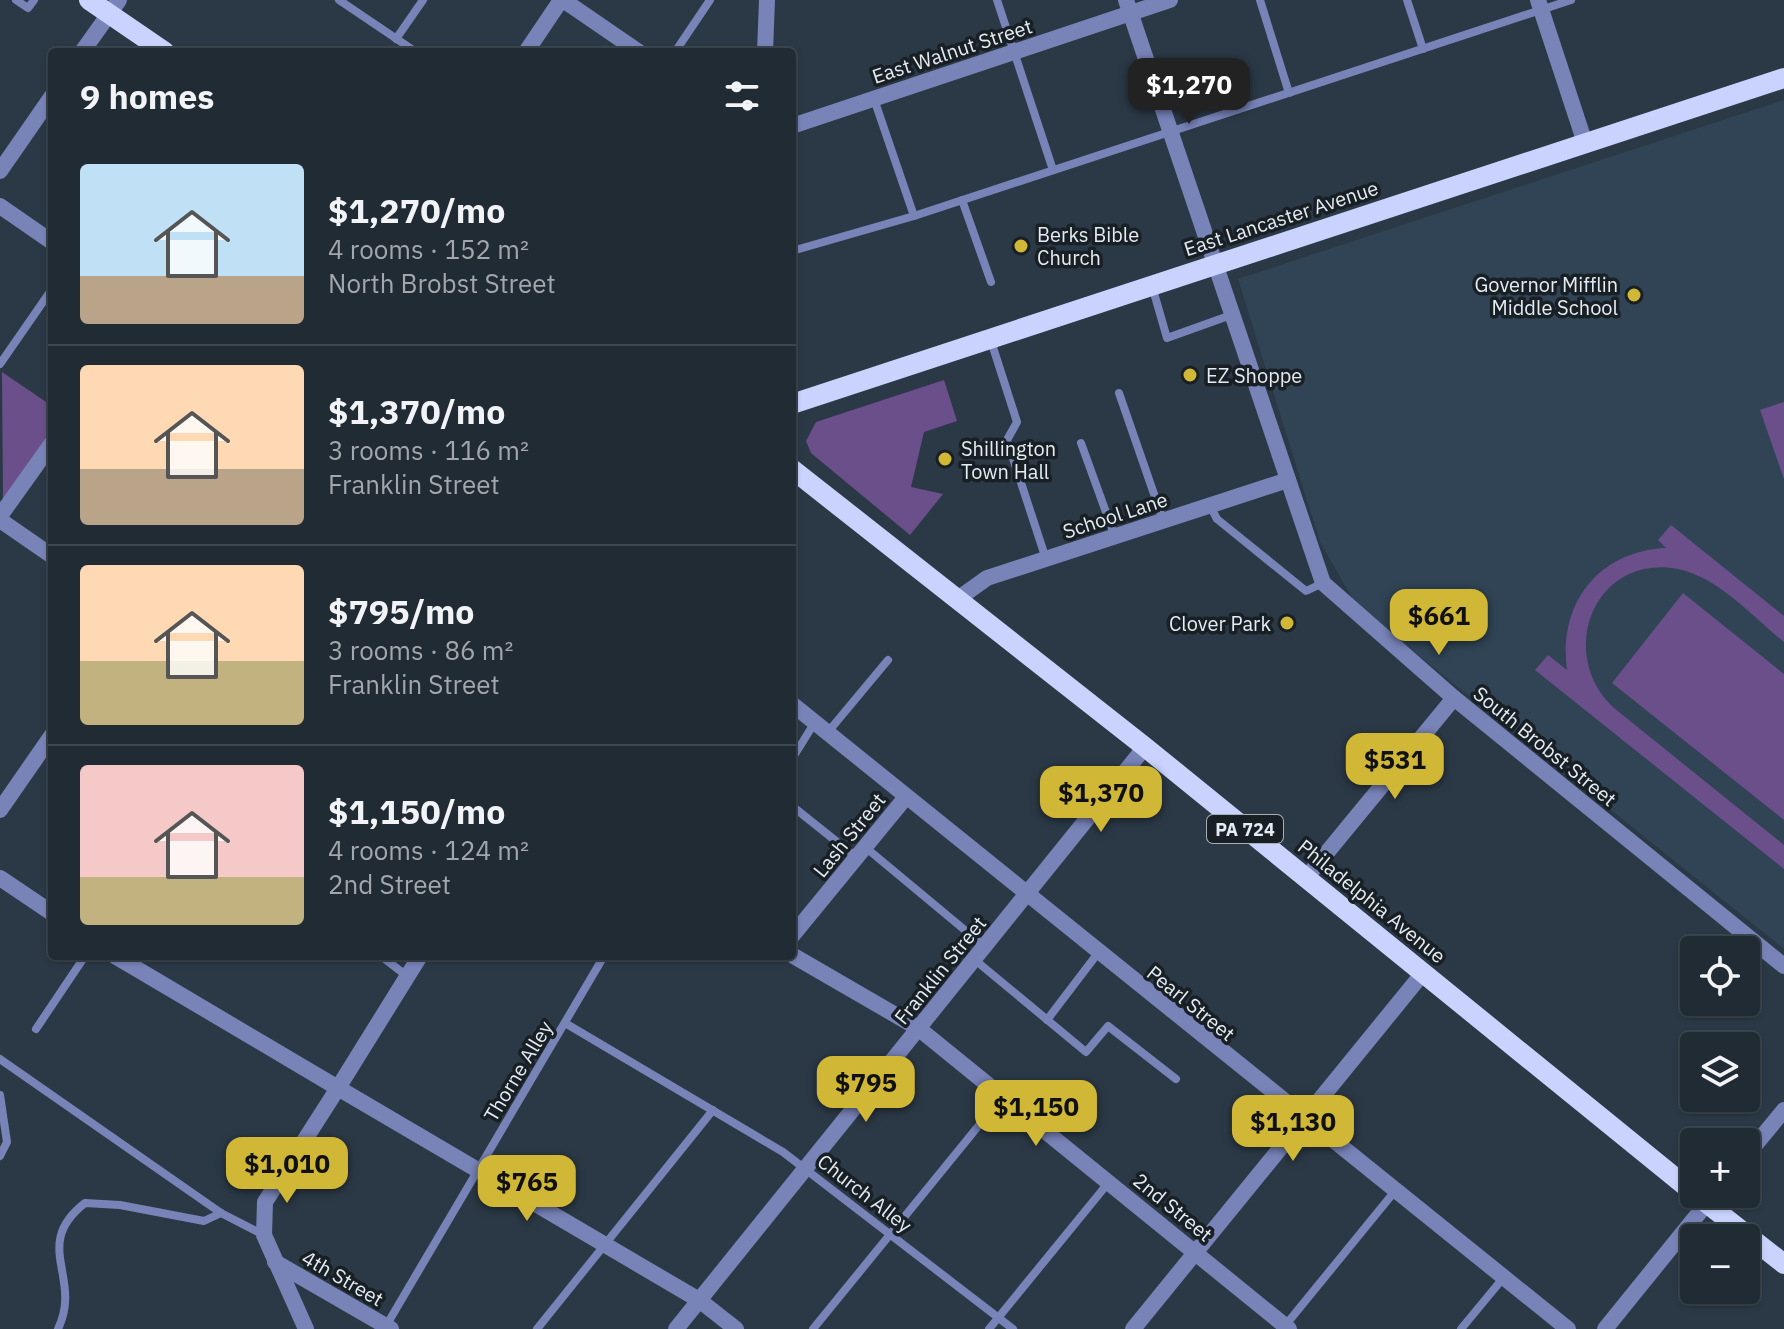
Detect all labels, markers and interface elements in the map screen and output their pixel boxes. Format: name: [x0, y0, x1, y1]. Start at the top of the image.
street label: East Walnut Street: [869, 12, 1035, 90]
pin: $1,270: [1124, 58, 1254, 126]
text: $1,270: [1146, 67, 1232, 101]
text: 9 homes: [80, 74, 215, 118]
icon: filters: [720, 74, 764, 118]
street label: East Lancaster Avenue: [1180, 174, 1382, 262]
text: $1,270/mo: [328, 188, 505, 232]
icon: home: [144, 196, 240, 292]
place label: Berks Bible Church: [1037, 221, 1139, 271]
text: 4 rooms · 152 m²: [328, 232, 529, 266]
marker: Berks Bible Church: [1012, 237, 1030, 255]
text: North Brobst Street: [328, 266, 556, 300]
place label: Governor Mifflin Middle School: [1474, 271, 1618, 321]
marker: Governor Mifflin Middle School: [1625, 286, 1643, 304]
place label: EZ Shoppe: [1206, 362, 1302, 389]
marker: EZ Shoppe: [1181, 366, 1199, 384]
text: $1,370/mo: [328, 389, 505, 433]
icon: home: [144, 397, 240, 493]
text: 3 rooms · 116 m²: [328, 433, 529, 467]
place label: Shillington Town Hall: [961, 435, 1056, 485]
marker: Shillington Town Hall: [936, 450, 954, 468]
text: Franklin Street: [328, 467, 500, 501]
street label: School Lane: [1059, 485, 1171, 545]
text: $795/mo: [328, 589, 475, 633]
pin: $661: [1392, 589, 1486, 657]
icon: home: [144, 597, 240, 693]
text: $661: [1408, 598, 1470, 632]
place label: Clover Park: [1169, 610, 1271, 637]
marker: Clover Park: [1278, 614, 1296, 632]
text: 3 rooms · 86 m²: [328, 633, 513, 667]
text: Franklin Street: [328, 667, 500, 701]
street label: South Brobst Street: [1468, 680, 1622, 812]
pin: $531: [1348, 733, 1442, 801]
text: $531: [1364, 742, 1426, 776]
pin: $1,370: [1036, 766, 1166, 834]
text: $1,370: [1058, 775, 1144, 809]
street label: Lash Street: [807, 787, 891, 883]
text: $1,150/mo: [328, 789, 505, 833]
icon: home: [144, 797, 240, 893]
road number: PA 724: [1207, 815, 1283, 843]
text: 4 rooms · 124 m²: [328, 833, 529, 867]
street label: Philadelphia Avenue: [1292, 833, 1452, 969]
text: 2nd Street: [328, 867, 451, 901]
street label: Franklin Street: [888, 910, 992, 1030]
map controls: [1680, 936, 1760, 1304]
button: locate: [1680, 936, 1760, 1016]
street label: Pearl Street: [1141, 959, 1241, 1047]
street label: Thorne Alley: [477, 1016, 559, 1126]
button: layers: [1680, 1032, 1760, 1112]
pin: $795: [819, 1056, 913, 1124]
text: $795: [835, 1065, 897, 1099]
pin: $1,150: [971, 1080, 1101, 1148]
text: $1,150: [993, 1089, 1079, 1123]
pin: $1,130: [1228, 1095, 1358, 1163]
text: $1,130: [1250, 1104, 1336, 1138]
button: +: [1680, 1128, 1760, 1208]
pin: $1,010: [222, 1137, 352, 1205]
text: $1,010: [244, 1146, 330, 1180]
street label: Church Alley: [812, 1148, 918, 1238]
pin: $765: [480, 1155, 574, 1223]
text: $765: [496, 1164, 558, 1198]
street label: 2nd Street: [1128, 1167, 1218, 1247]
button: −: [1680, 1224, 1760, 1304]
street label: 4th Street: [297, 1244, 389, 1312]

